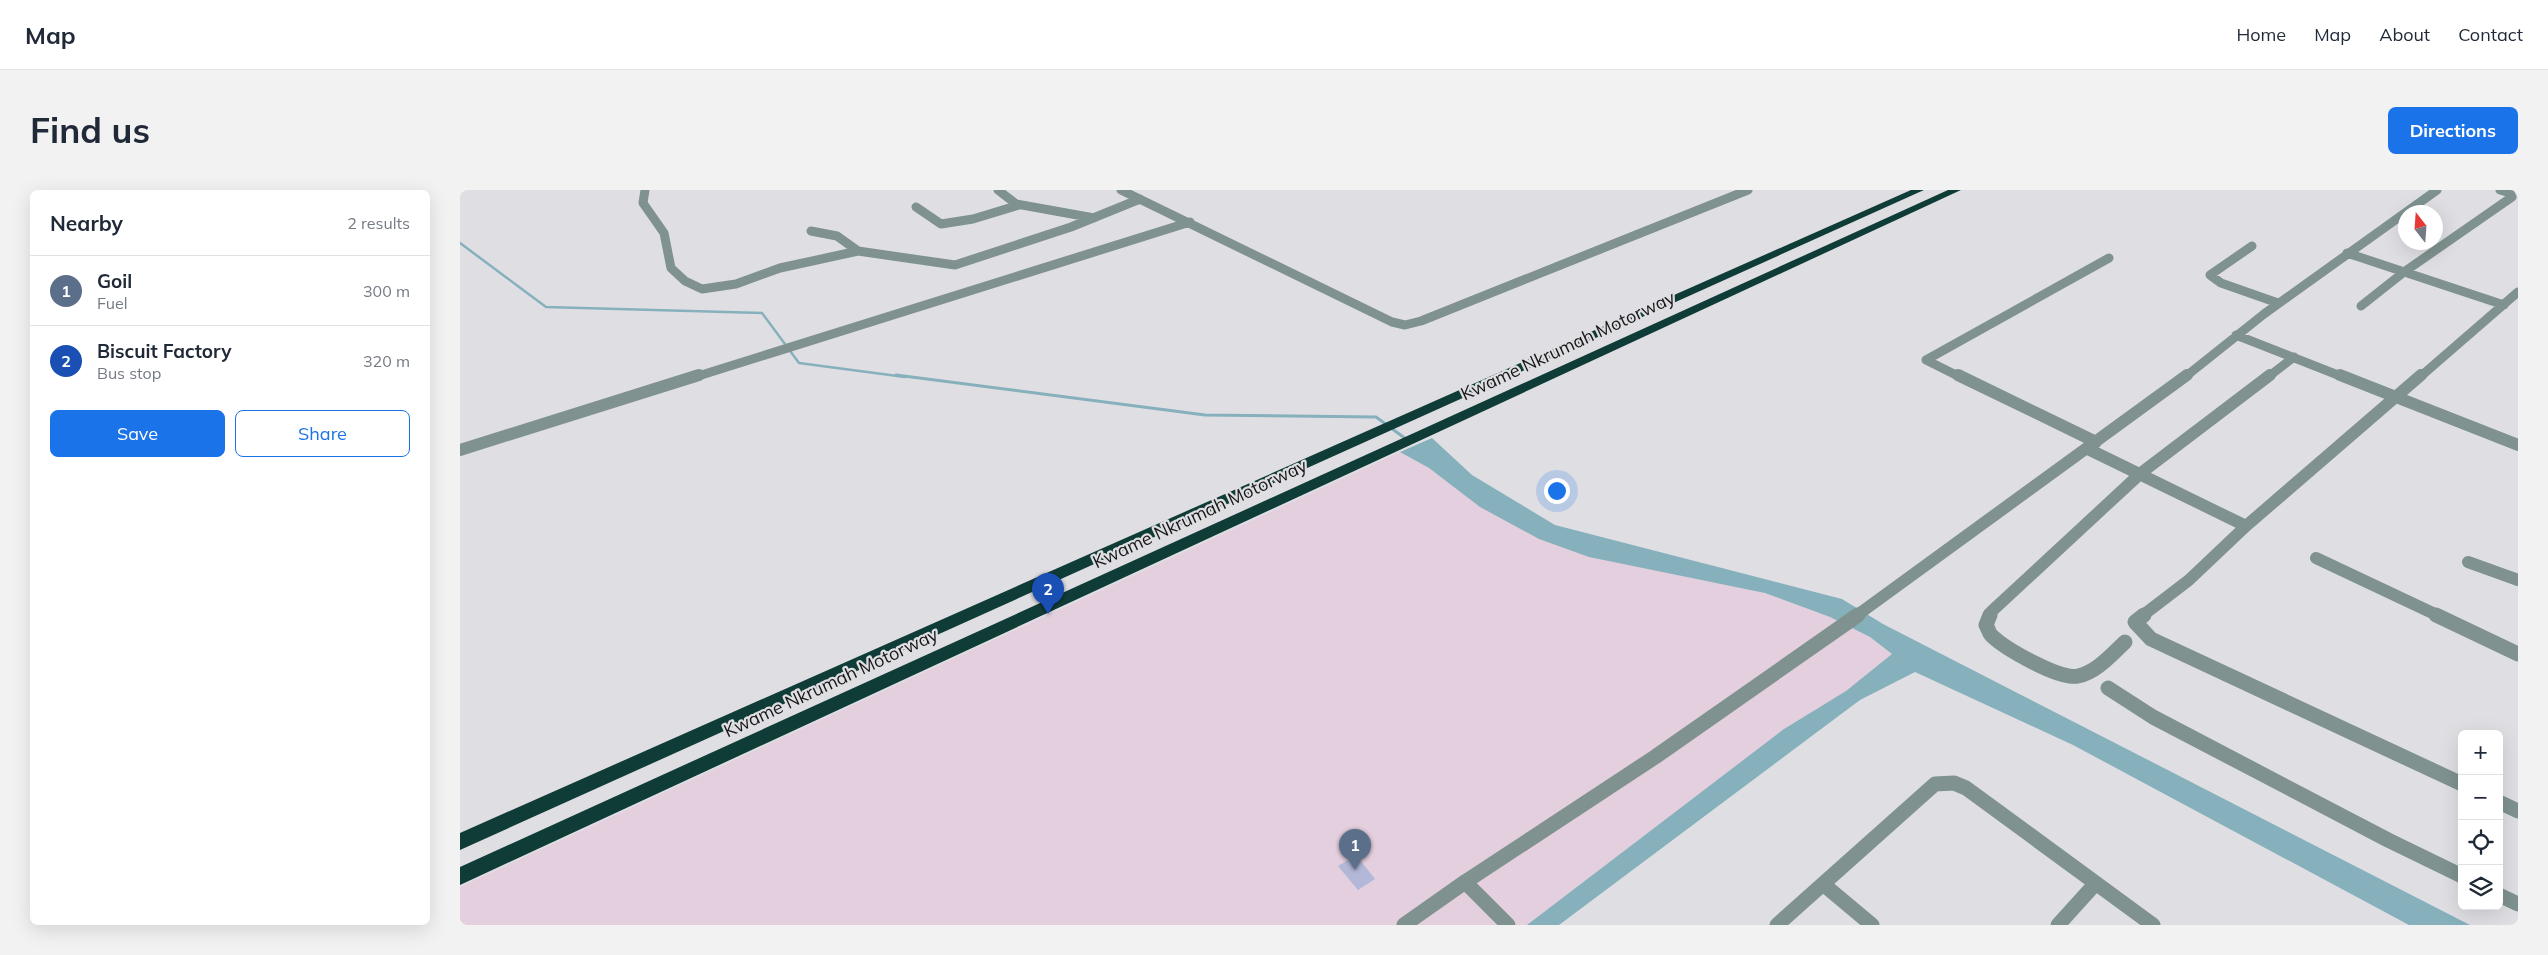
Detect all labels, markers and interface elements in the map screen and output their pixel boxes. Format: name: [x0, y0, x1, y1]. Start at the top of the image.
text: Map: [25, 20, 76, 50]
text: Home: [2236, 23, 2286, 46]
text: Map: [2314, 23, 2351, 46]
text: About: [2379, 23, 2430, 46]
text: Contact: [2458, 23, 2523, 46]
button: Directions: [2388, 107, 2518, 154]
text: Find us: [30, 108, 150, 152]
north arrow: [2398, 205, 2443, 250]
text: Nearby: [50, 210, 123, 236]
text: 2 results: [347, 213, 410, 233]
text: Goil: [97, 269, 132, 293]
text: 1: [61, 281, 71, 301]
text: 300 m: [363, 281, 410, 301]
street label: Kwame Nkrumah Motorway: [1457, 286, 1679, 405]
text: Fuel: [97, 293, 128, 313]
text: Biscuit Factory: [97, 339, 231, 363]
text: 2: [61, 351, 71, 371]
text: 320 m: [363, 351, 410, 371]
text: Bus stop: [97, 363, 161, 383]
button: Save: [50, 410, 225, 457]
button: Share: [235, 410, 410, 457]
street label: Kwame Nkrumah Motorway: [1089, 454, 1311, 573]
your location: [1544, 478, 1570, 504]
pin: 2: [1032, 573, 1064, 614]
street label: Kwame Nkrumah Motorway: [720, 623, 942, 742]
map controls: [2458, 730, 2503, 910]
button: +: [2458, 730, 2503, 775]
button: −: [2458, 775, 2503, 820]
button: locate: [2458, 820, 2503, 865]
pin: 1: [1339, 829, 1371, 870]
button: layers: [2458, 865, 2503, 910]

